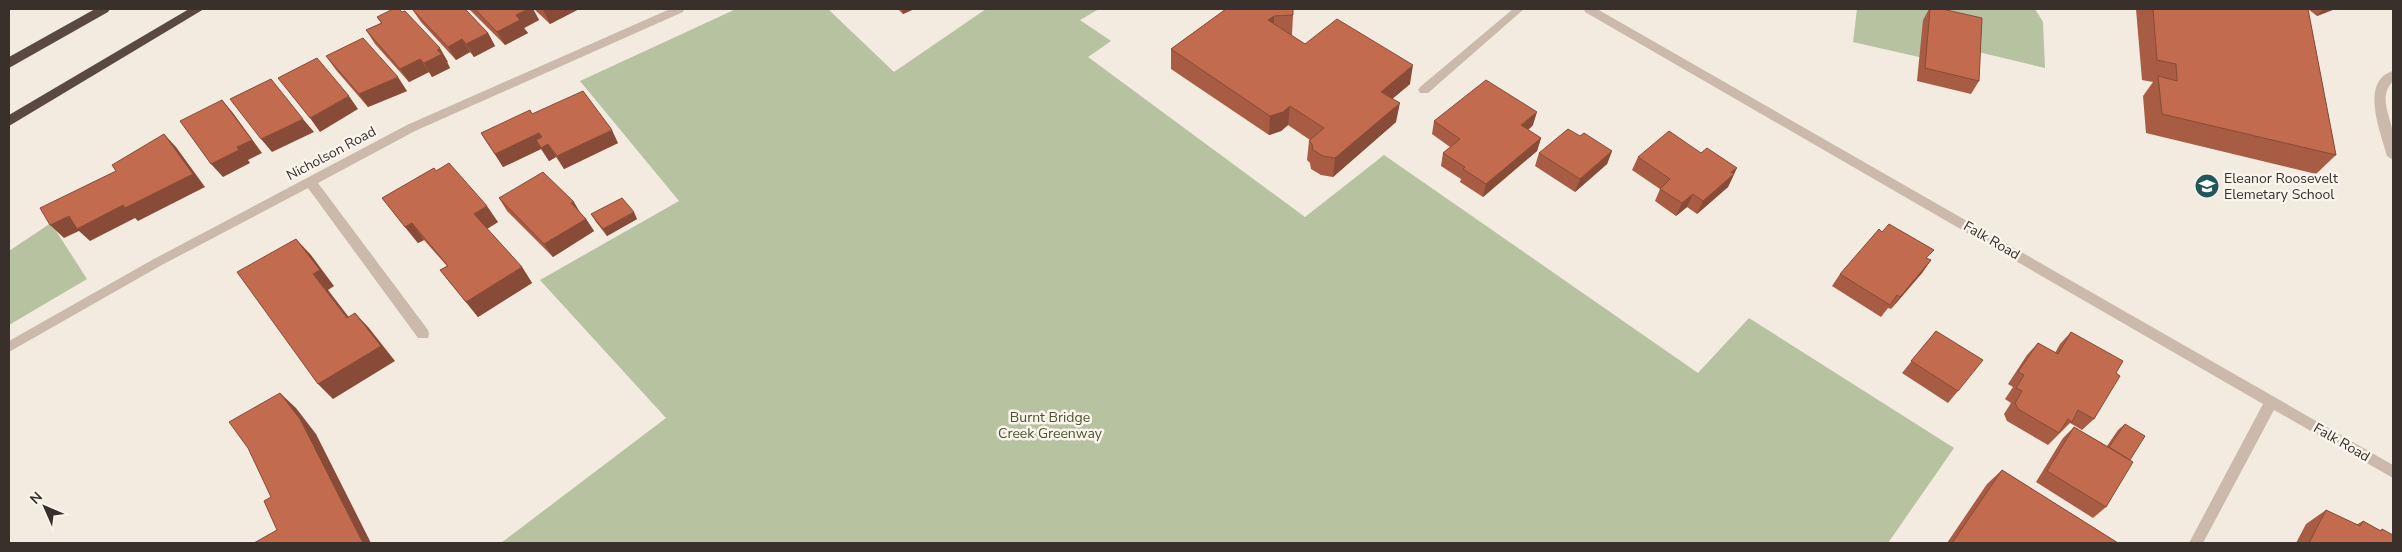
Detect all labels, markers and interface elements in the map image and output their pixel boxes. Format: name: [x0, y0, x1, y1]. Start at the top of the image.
street label: Nicholson Road: [283, 122, 379, 185]
place label: Eleanor Roosevelt Elemetary School: [2224, 169, 2338, 204]
school or university icon: Eleanor Roosevelt Elemetary School: [2194, 173, 2220, 199]
street label: Falk Road: [1960, 217, 2023, 264]
park label: Burnt Bridge Creek Greenway: [998, 408, 1103, 443]
street label: Falk Road: [2310, 419, 2373, 466]
north arrow: [20, 482, 70, 532]
text: N: [26, 488, 47, 509]

